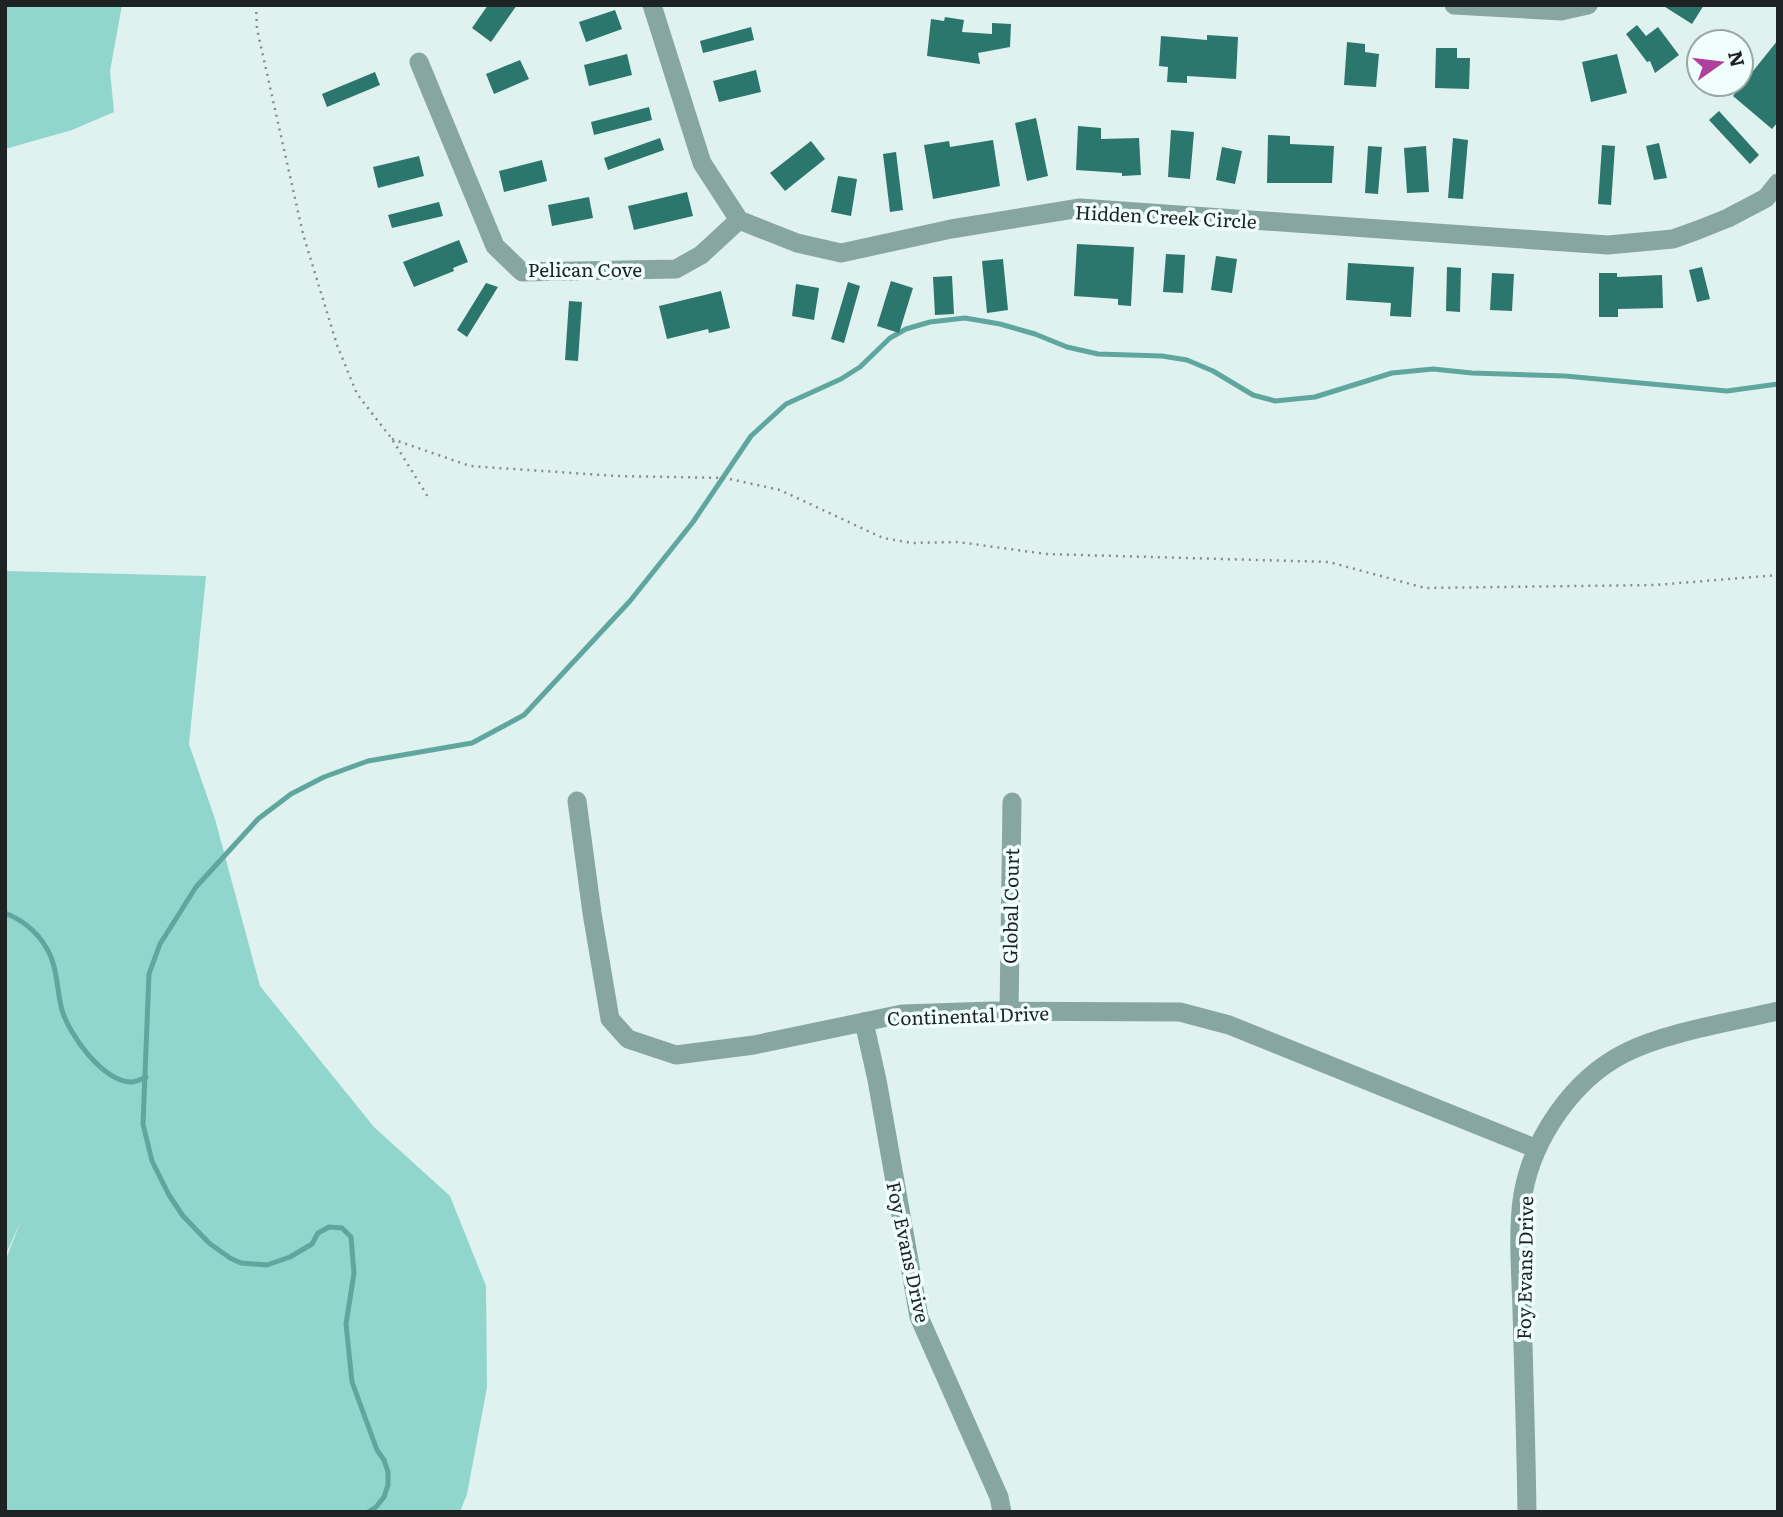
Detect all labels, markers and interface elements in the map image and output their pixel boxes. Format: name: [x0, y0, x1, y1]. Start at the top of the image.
north arrow: [1685, 28, 1755, 98]
text: N: [1722, 48, 1753, 70]
street label: Hidden Creek Circle: [1074, 197, 1258, 235]
street label: Pelican Cove: [528, 255, 642, 283]
street label: Global Court: [995, 847, 1025, 964]
street label: Continental Drive: [886, 998, 1050, 1032]
street label: Foy Evans Drive: [880, 1179, 938, 1325]
street label: Foy Evans Drive: [1509, 1196, 1539, 1340]

